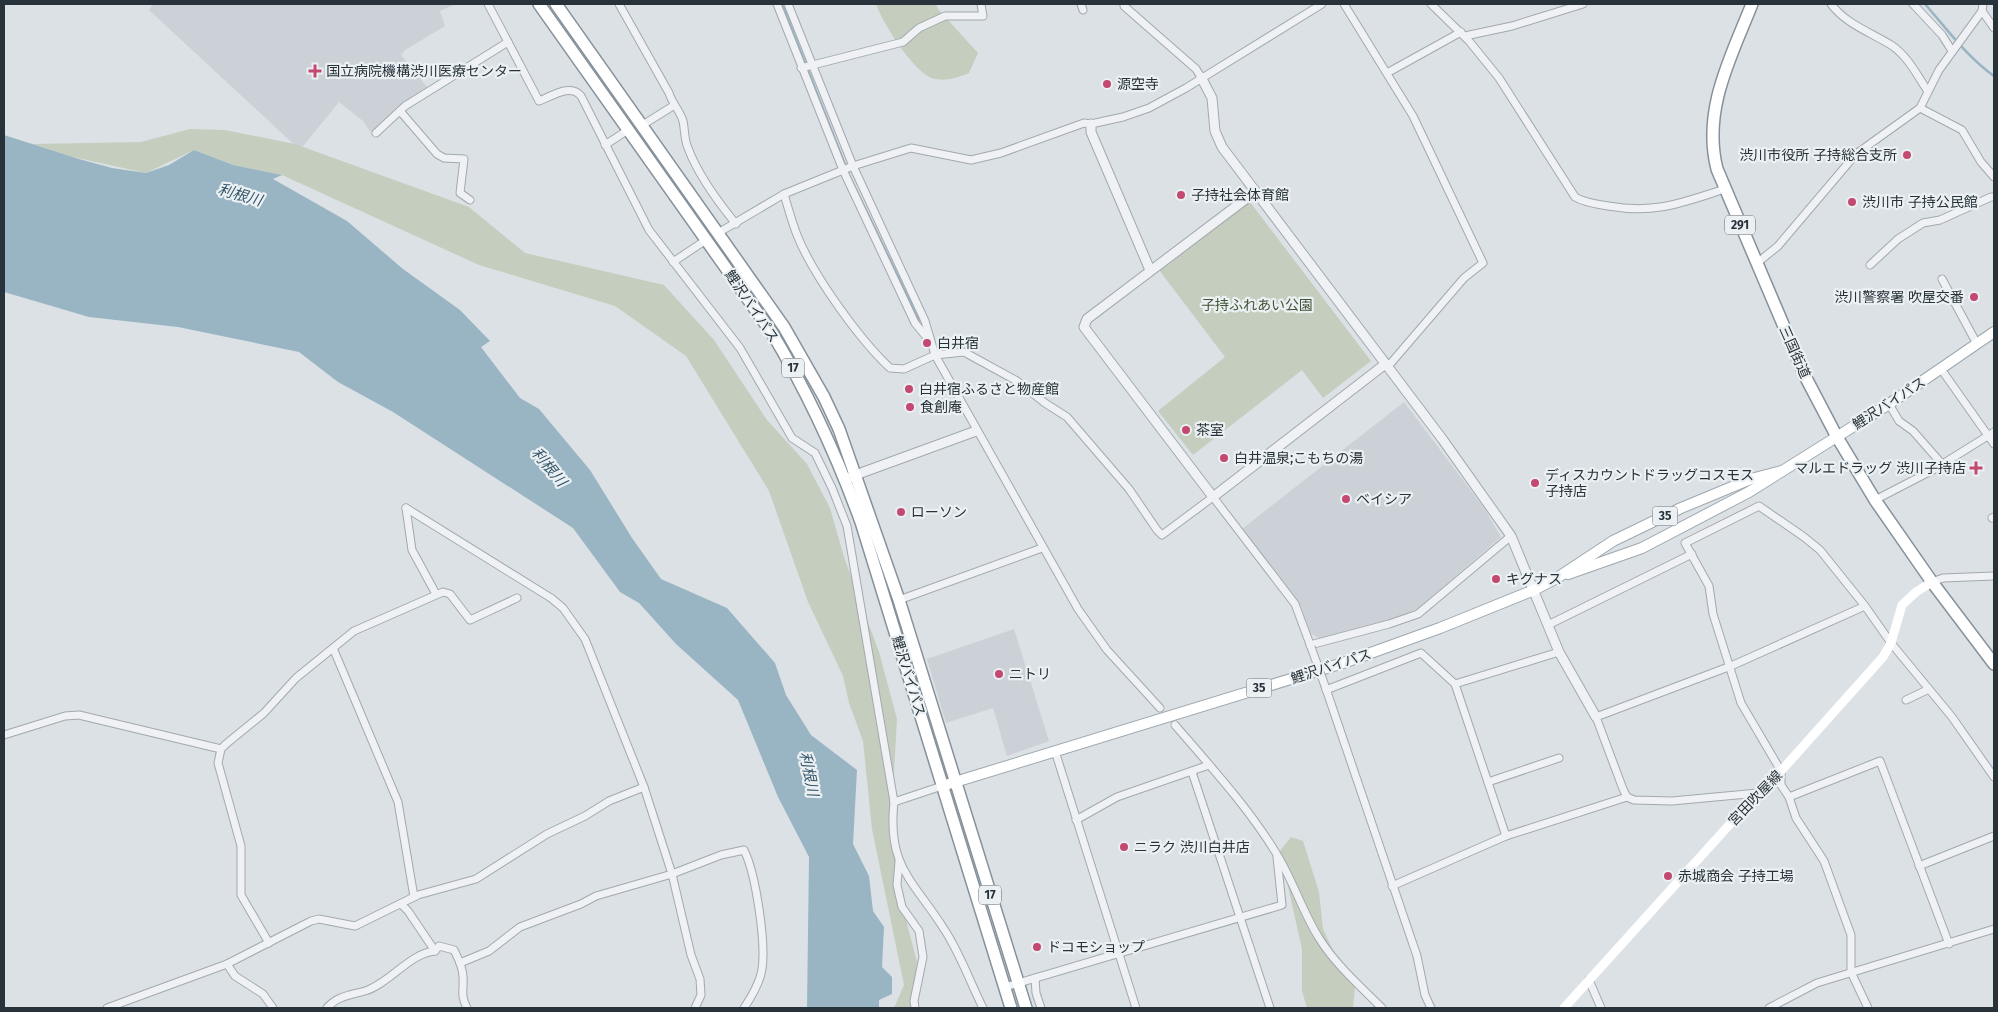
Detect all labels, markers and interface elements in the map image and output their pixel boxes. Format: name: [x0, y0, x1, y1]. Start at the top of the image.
place label: 国立病院機構渋川医療センター: [326, 63, 522, 80]
marker: 国立病院機構渋川医療センター: [308, 64, 322, 78]
place label: 源空寺: [1117, 76, 1159, 93]
marker: 源空寺: [1101, 78, 1113, 90]
place label: 渋川市役所 子持総合支所: [1739, 147, 1897, 164]
marker: 渋川市役所 子持総合支所: [1901, 149, 1913, 161]
water label: 利根川: [216, 180, 266, 210]
place label: 子持社会体育館: [1191, 187, 1289, 204]
marker: 子持社会体育館: [1175, 189, 1187, 201]
place label: 渋川市 子持公民館: [1862, 194, 1978, 211]
marker: 渋川市 子持公民館: [1846, 196, 1858, 208]
road number: 291: [1725, 216, 1755, 234]
street label: 鯉沢バイパス: [721, 267, 782, 346]
place label: 渋川警察署 吹屋交番: [1834, 289, 1964, 306]
marker: 渋川警察署 吹屋交番: [1968, 291, 1980, 303]
park label: 子持ふれあい公園: [1201, 297, 1313, 314]
street label: 三国街道: [1775, 323, 1814, 381]
place label: 白井宿: [937, 335, 979, 352]
marker: 白井宿: [921, 337, 933, 349]
road number: 17: [782, 358, 804, 378]
street label: 鯉沢バイパス: [1850, 373, 1929, 433]
place label: 白井宿ふるさと物産館: [919, 381, 1059, 398]
marker: 白井宿ふるさと物産館: [903, 383, 915, 395]
place label: 食創庵: [920, 399, 962, 416]
marker: 食創庵: [904, 401, 916, 413]
place label: 茶室: [1196, 422, 1224, 439]
marker: 茶室: [1180, 424, 1192, 436]
water label: 利根川: [528, 444, 572, 492]
place label: 白井温泉;こもちの湯: [1234, 450, 1363, 467]
marker: 白井温泉;こもちの湯: [1218, 452, 1230, 464]
place label: マルエドラッグ 渋川子持店: [1794, 460, 1966, 477]
marker: マルエドラッグ 渋川子持店: [1970, 462, 1982, 474]
place label: ディスカウントドラッグコスモス 子持店: [1545, 467, 1754, 500]
marker: ディスカウントドラッグコスモス 子持店: [1529, 477, 1541, 489]
place label: ベイシア: [1356, 491, 1412, 508]
marker: ベイシア: [1340, 493, 1352, 505]
place label: ローソン: [911, 504, 967, 521]
marker: ローソン: [895, 506, 907, 518]
road number: 35: [1652, 506, 1678, 526]
place label: キグナス: [1506, 571, 1562, 588]
marker: キグナス: [1490, 573, 1502, 585]
street label: 鯉沢バイパス: [888, 634, 929, 719]
street label: 鯉沢バイパス: [1289, 645, 1374, 687]
place label: ニトリ: [1009, 666, 1051, 683]
marker: ニトリ: [993, 668, 1005, 680]
road number: 35: [1246, 678, 1272, 698]
water label: 利根川: [796, 750, 823, 800]
street label: 宮田吹屋線: [1725, 767, 1786, 829]
place label: ニラク 渋川白井店: [1134, 839, 1250, 856]
marker: ニラク 渋川白井店: [1118, 841, 1130, 853]
place label: 赤城商会 子持工場: [1678, 868, 1794, 885]
marker: 赤城商会 子持工場: [1662, 870, 1674, 882]
road number: 17: [979, 886, 1001, 904]
place label: ドコモショップ: [1047, 939, 1145, 956]
marker: ドコモショップ: [1031, 941, 1043, 953]

